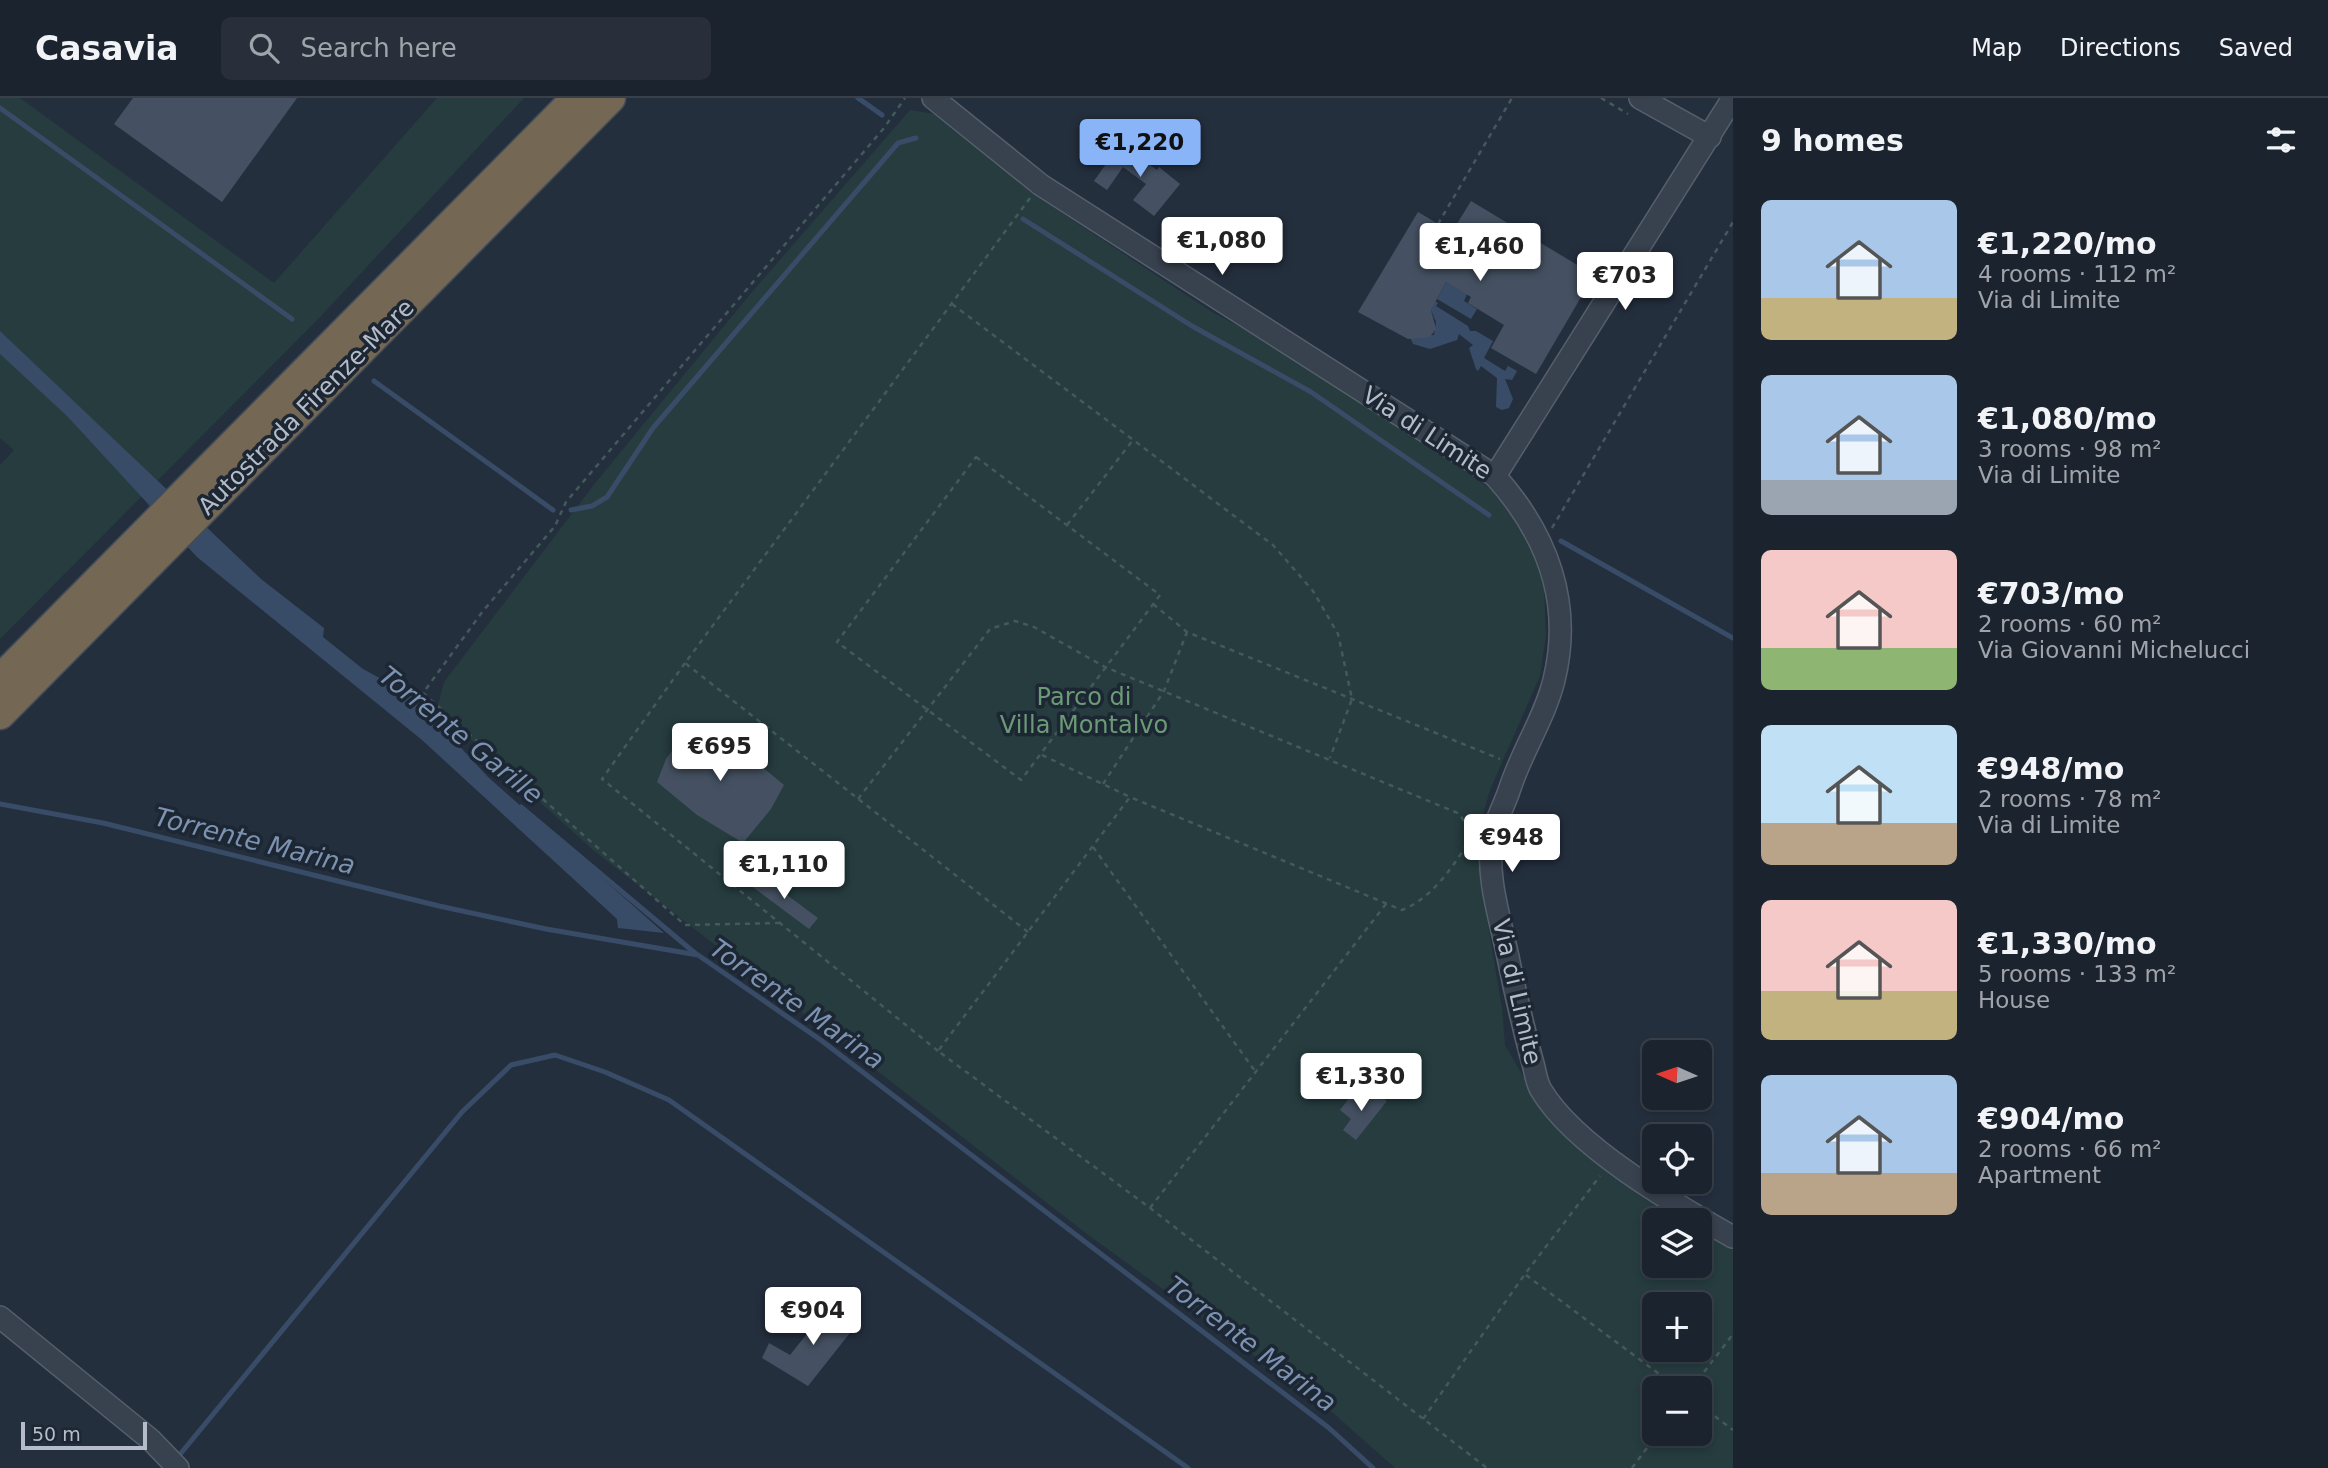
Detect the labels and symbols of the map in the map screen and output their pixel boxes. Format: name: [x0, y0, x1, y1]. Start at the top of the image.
pin: €1,220: [1083, 120, 1197, 179]
pin: €1,080: [1165, 218, 1279, 277]
pin: €1,460: [1423, 223, 1537, 283]
pin: €703: [1584, 252, 1666, 312]
street label: Autostrada Firenze-Mare: [192, 293, 420, 521]
street label: Via di Limite: [1357, 381, 1497, 485]
water label: Torrente Garille: [373, 660, 549, 810]
park label: Parco di Villa Montalvo: [1000, 683, 1168, 739]
pin: €695: [679, 724, 761, 783]
water label: Torrente Marina: [152, 802, 358, 880]
pin: €948: [1471, 814, 1553, 874]
pin: €1,110: [727, 842, 841, 901]
street label: Via di Limite: [1487, 916, 1547, 1068]
water label: Torrente Marina: [704, 933, 890, 1075]
north arrow: [1642, 1040, 1712, 1110]
pin: €1,330: [1304, 1054, 1418, 1113]
water label: Torrente Marina: [1160, 1270, 1342, 1418]
pin: €904: [772, 1288, 854, 1347]
scale bar: [21, 1419, 147, 1451]

